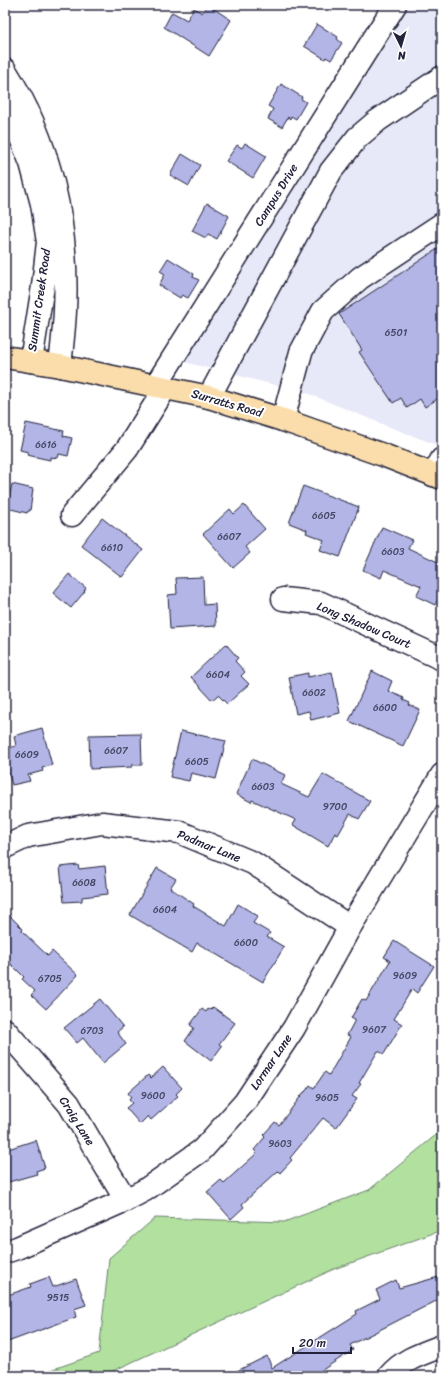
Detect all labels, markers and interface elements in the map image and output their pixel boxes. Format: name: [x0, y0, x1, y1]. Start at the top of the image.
north arrow: [381, 26, 421, 66]
text: N: [397, 46, 407, 65]
street label: Campus Drive: [248, 159, 304, 231]
street label: Summit Creek Road: [21, 247, 57, 353]
house number: 6501: [385, 324, 407, 342]
street label: Surratts Road: [189, 382, 267, 424]
house number: 6616: [35, 436, 57, 454]
house number: 6605: [312, 507, 336, 525]
house number: 6607: [217, 528, 242, 546]
house number: 6610: [101, 539, 123, 557]
house number: 6603: [381, 543, 405, 561]
street label: Long Shadow Court: [313, 595, 415, 655]
house number: 6604: [206, 666, 230, 684]
house number: 6602: [302, 684, 326, 702]
house number: 6600: [373, 699, 397, 717]
house number: 6607: [104, 742, 129, 760]
house number: 6609: [15, 746, 39, 764]
house number: 6605: [185, 753, 209, 771]
house number: 6603: [251, 778, 275, 796]
house number: 9700: [323, 798, 347, 816]
street label: Padmar Lane: [174, 823, 244, 869]
house number: 6608: [72, 874, 96, 892]
house number: 6604: [153, 901, 177, 919]
house number: 6600: [234, 934, 258, 952]
house number: 9609: [393, 967, 417, 985]
house number: 6705: [38, 970, 62, 988]
house number: 9607: [362, 1021, 387, 1039]
house number: 6703: [80, 1022, 104, 1040]
street label: Lormar Lane: [244, 1029, 298, 1095]
house number: 9600: [141, 1087, 165, 1105]
house number: 9605: [315, 1089, 339, 1107]
street label: Craig Lane: [53, 1092, 101, 1150]
house number: 9603: [268, 1135, 292, 1153]
house number: 9515: [47, 1289, 69, 1307]
scale bar: [293, 1329, 351, 1355]
text: 20 m: [299, 1332, 326, 1354]

